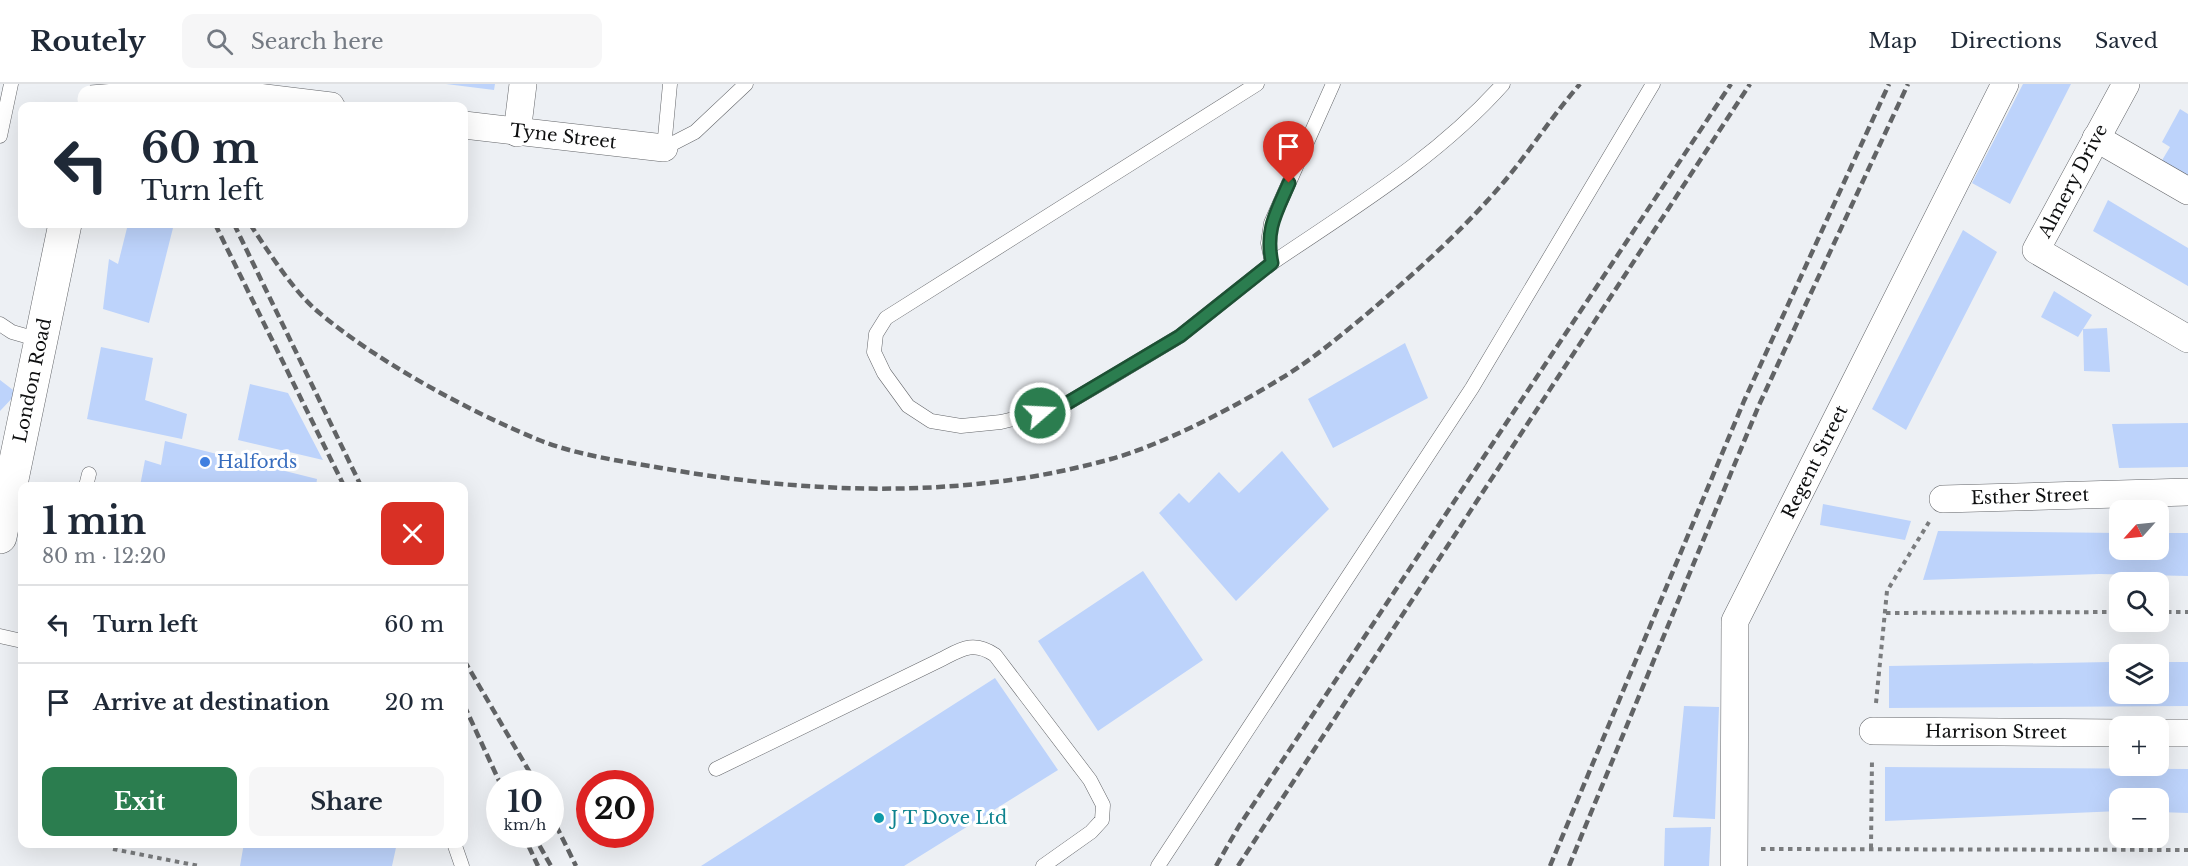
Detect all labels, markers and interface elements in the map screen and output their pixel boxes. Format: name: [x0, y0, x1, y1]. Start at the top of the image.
search box: [182, 14, 602, 68]
text: Routely: [30, 24, 146, 59]
icon: search: [203, 25, 236, 58]
text: Search here: [251, 28, 384, 55]
text: Map: [1868, 28, 1917, 54]
text: Directions: [1950, 28, 2062, 54]
text: Saved: [2095, 28, 2158, 54]
street label: Tyne Street: [509, 119, 618, 153]
street label: Almery Drive: [2033, 120, 2112, 242]
pin: [1263, 121, 1314, 183]
text: 60 m: [141, 122, 259, 174]
icon: left: [42, 126, 120, 204]
icon: arrive: [1272, 130, 1305, 163]
text: Turn left: [141, 174, 264, 207]
street label: London Road: [9, 316, 56, 445]
position arrow: [1008, 381, 1072, 445]
street label: Regent Street: [1777, 401, 1853, 522]
place label: Halfords: [217, 451, 297, 473]
marker: Halfords: [198, 455, 212, 469]
street label: Esther Street: [1971, 484, 2090, 509]
text: 1 min: [42, 499, 146, 544]
north arrow: [2109, 500, 2169, 560]
map controls: [2109, 500, 2169, 848]
button: close: [381, 502, 444, 565]
text: 80 m · 12:20: [42, 544, 166, 568]
button: search: [2109, 572, 2169, 632]
icon: left: [42, 608, 75, 641]
text: Turn left: [93, 611, 198, 638]
text: 60 m: [384, 611, 444, 638]
button: layers: [2109, 644, 2169, 704]
icon: arrive: [42, 686, 75, 719]
text: Arrive at destination: [93, 689, 330, 716]
text: 20 m: [385, 689, 444, 716]
button: +: [2109, 716, 2169, 776]
street label: Harrison Street: [1925, 720, 2067, 744]
button: Exit: [42, 767, 237, 836]
button: Share: [249, 767, 444, 836]
speed limit sign: 20: [576, 770, 654, 848]
text: 10: [507, 783, 543, 820]
button: −: [2109, 788, 2169, 848]
place label: J T Dove Ltd: [889, 807, 1007, 829]
marker: J T Dove Ltd: [872, 811, 886, 825]
text: km/h: [504, 815, 546, 834]

